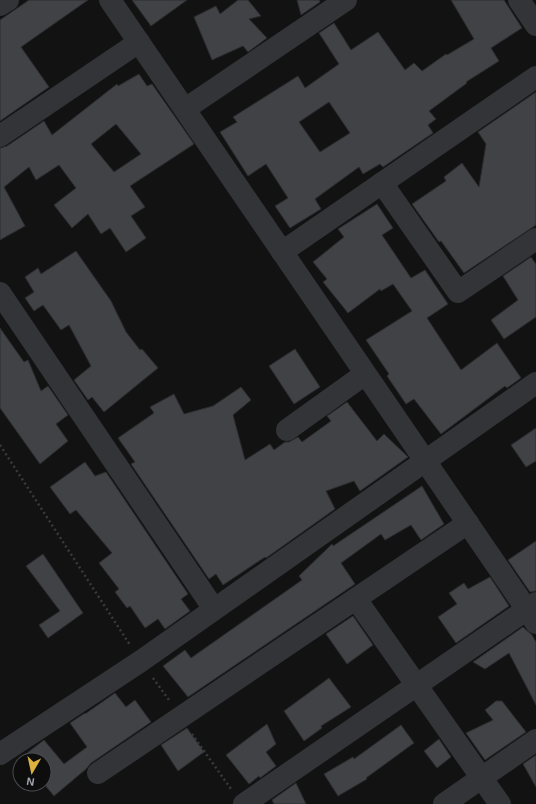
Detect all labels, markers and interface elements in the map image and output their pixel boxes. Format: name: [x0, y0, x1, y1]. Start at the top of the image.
north arrow: [12, 752, 52, 792]
text: N: [26, 775, 35, 788]

